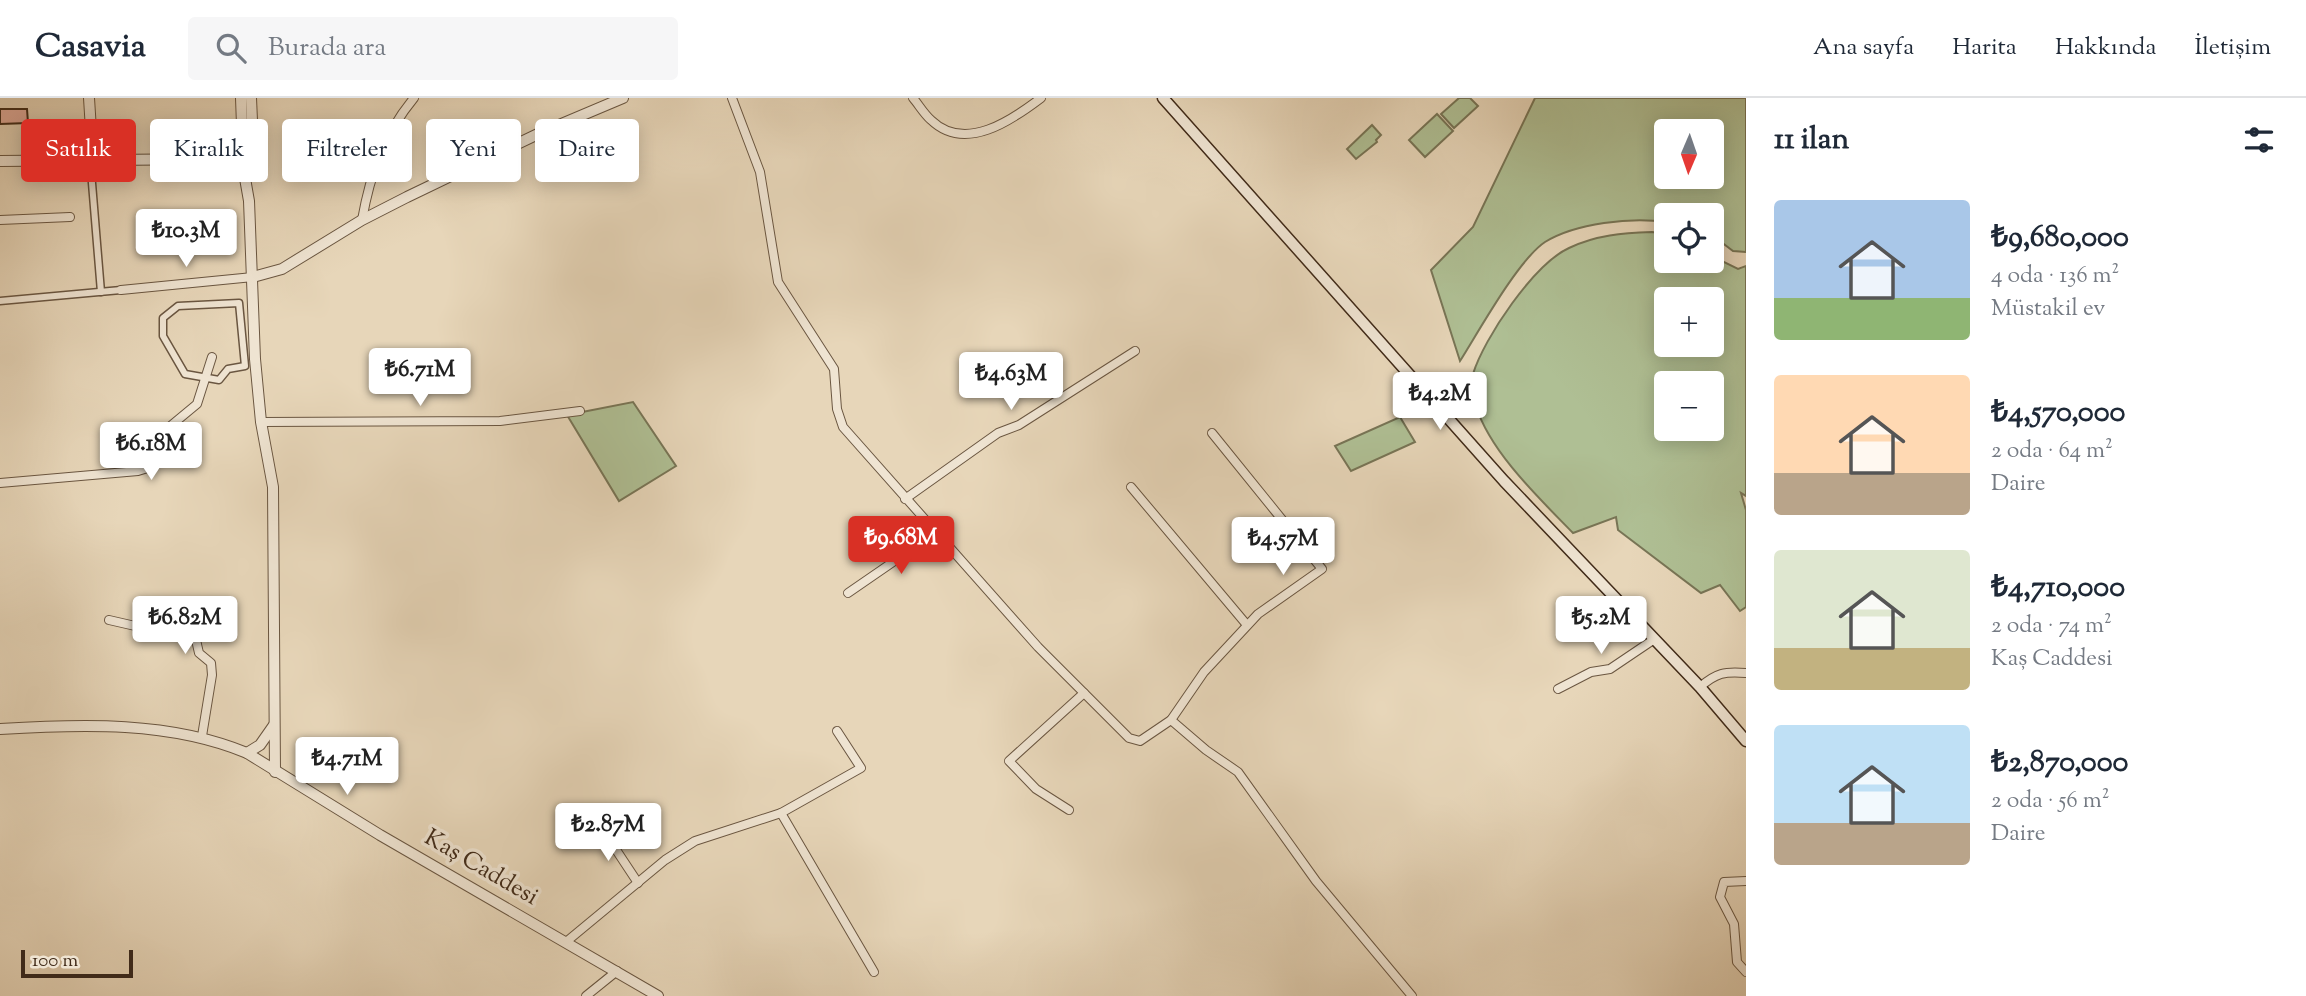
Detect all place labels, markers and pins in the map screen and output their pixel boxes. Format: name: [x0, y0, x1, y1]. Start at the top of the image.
pin: ₺10.3M: [129, 209, 243, 269]
pin: ₺6.71M: [363, 348, 477, 408]
pin: ₺4.63M: [954, 352, 1068, 412]
pin: ₺4.2M: [1391, 372, 1489, 432]
pin: ₺6.18M: [94, 422, 208, 482]
pin: ₺9.68M: [844, 517, 958, 576]
pin: ₺4.57M: [1226, 518, 1340, 577]
pin: ₺6.82M: [128, 596, 242, 656]
pin: ₺5.2M: [1552, 596, 1650, 656]
pin: ₺4.71M: [290, 738, 404, 797]
pin: ₺2.87M: [551, 804, 665, 863]

